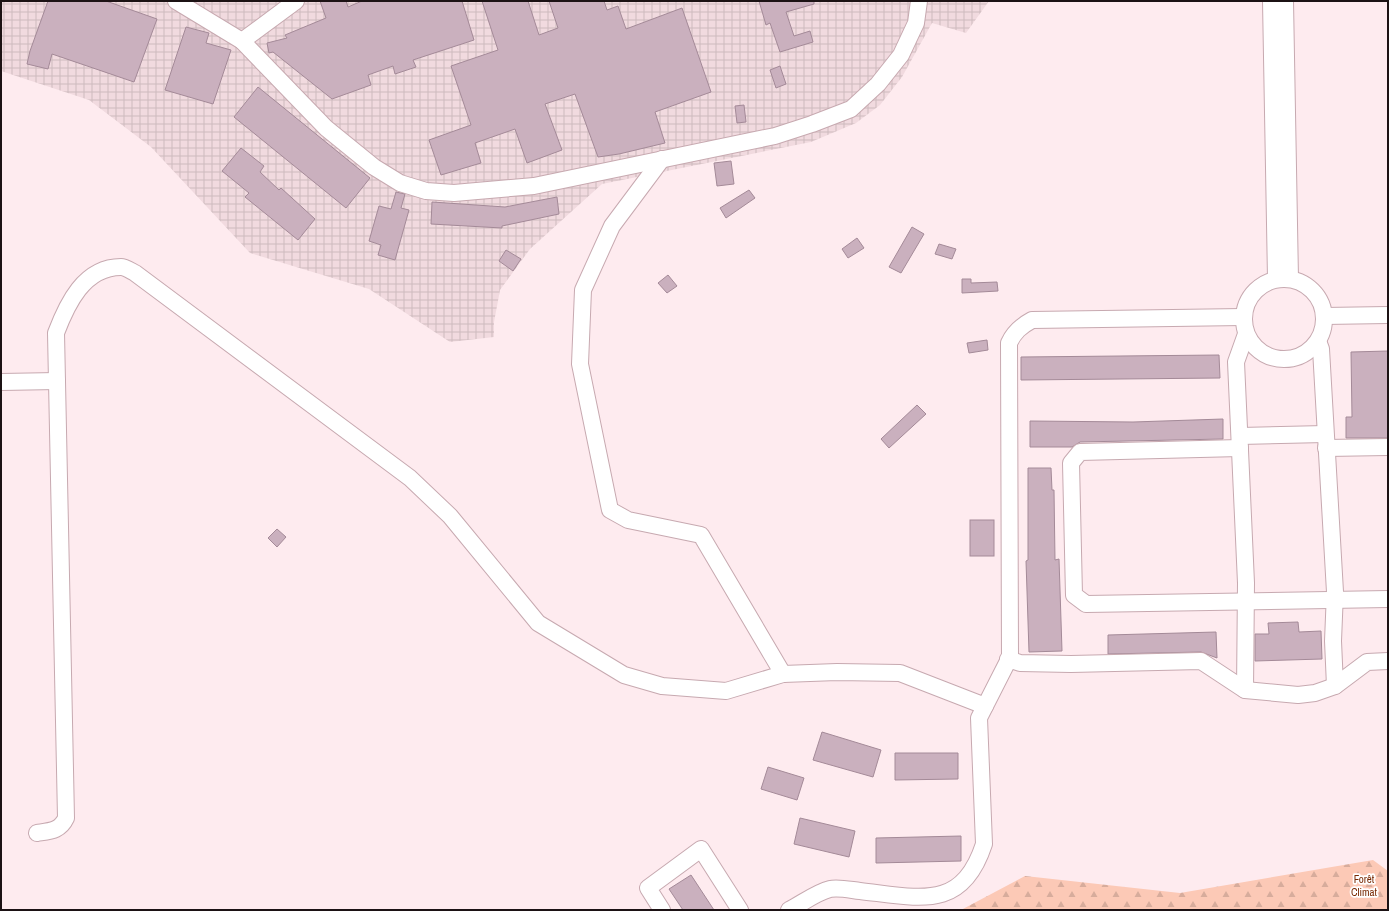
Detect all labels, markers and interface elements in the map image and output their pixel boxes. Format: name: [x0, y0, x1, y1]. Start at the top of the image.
park label: Forêt Climat: [1351, 872, 1378, 899]

